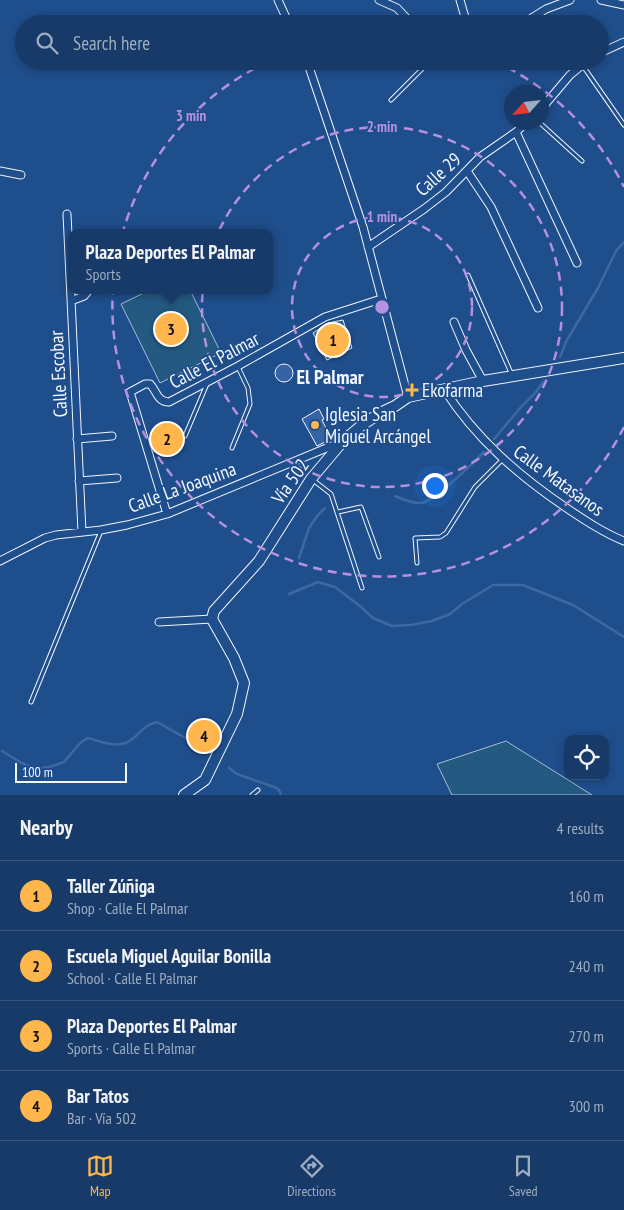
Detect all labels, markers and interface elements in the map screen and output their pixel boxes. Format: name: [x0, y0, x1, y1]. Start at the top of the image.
search box: [15, 15, 609, 70]
icon: search: [33, 29, 61, 57]
text: Search here: [73, 31, 150, 55]
north arrow: [504, 85, 549, 130]
text: 3 min: [176, 106, 206, 125]
text: 2 min: [367, 117, 397, 136]
street label: Calle 29: [410, 147, 466, 201]
text: 1 min: [367, 207, 397, 226]
popup: [68, 229, 273, 294]
text: Plaza Deportes El Palmar: [86, 240, 255, 264]
text: Sports: [86, 264, 121, 284]
centre of rings: [373, 298, 391, 316]
pin: 3: [155, 310, 187, 348]
pin: 1: [317, 321, 349, 359]
street label: Calle El Palmar: [165, 326, 264, 394]
street label: Calle Escobar: [44, 329, 72, 418]
district label: El Palmar: [296, 364, 364, 390]
place label: Ekofarma: [422, 378, 483, 402]
marker: Ekofarma: [406, 384, 418, 396]
place label: Iglesia San Miguel Arcángel: [325, 402, 431, 448]
marker: Iglesia San Miguel Arcángel: [309, 419, 321, 431]
pin: 2: [151, 420, 183, 458]
street label: Calle Matasanos: [509, 439, 609, 521]
street label: Vía 502: [265, 454, 314, 509]
street label: Calle La Joaquina: [125, 456, 239, 518]
your location: [422, 473, 448, 499]
pin: 4: [188, 717, 220, 755]
map controls: [564, 735, 609, 780]
button: locate: [564, 735, 609, 780]
scale bar: [15, 760, 128, 783]
text: 100 m: [22, 763, 53, 781]
text: Nearby: [20, 814, 73, 841]
text: 4 results: [557, 818, 604, 838]
text: Taller Zúñiga: [67, 874, 155, 898]
text: 1: [32, 886, 40, 906]
text: 160 m: [569, 886, 604, 906]
text: Shop · Calle El Palmar: [67, 898, 188, 918]
text: Escuela Miguel Aguilar Bonilla: [67, 944, 271, 968]
text: 2: [32, 956, 40, 976]
text: 240 m: [569, 956, 604, 976]
text: School · Calle El Palmar: [67, 968, 197, 988]
text: Plaza Deportes El Palmar: [67, 1014, 237, 1038]
text: 3: [32, 1026, 40, 1046]
text: 270 m: [569, 1026, 604, 1046]
text: Sports · Calle El Palmar: [67, 1038, 196, 1058]
text: Bar Tatos: [67, 1084, 129, 1108]
text: 4: [32, 1096, 40, 1116]
text: 300 m: [569, 1096, 604, 1116]
text: Bar · Vía 502: [67, 1108, 137, 1128]
tab: Map: [86, 1152, 114, 1200]
tab: Directions: [287, 1152, 336, 1200]
tab: Saved: [509, 1152, 538, 1200]

